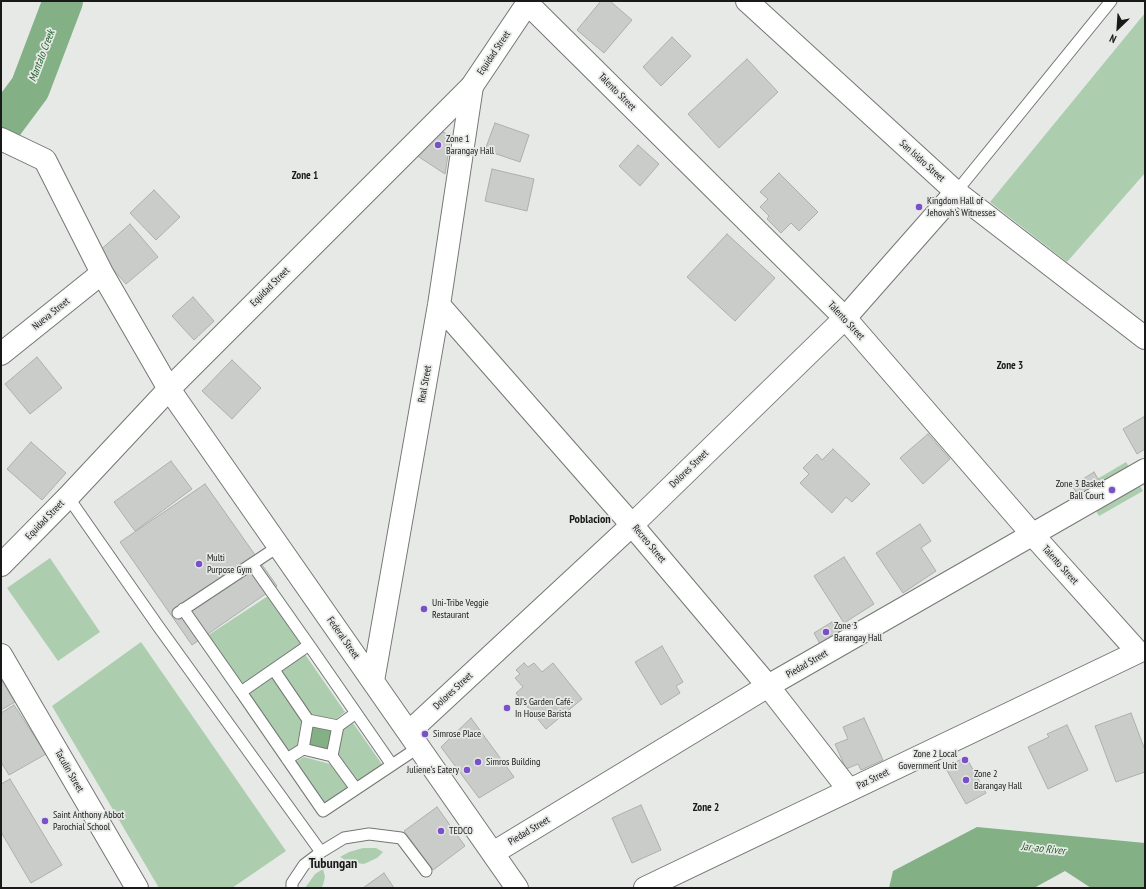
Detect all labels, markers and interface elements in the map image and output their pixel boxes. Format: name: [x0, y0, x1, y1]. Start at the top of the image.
north arrow: [1098, 8, 1138, 48]
water label: Mantalo Creek: [26, 28, 58, 84]
street label: Equidad Street: [475, 29, 513, 77]
text: N: [1107, 31, 1119, 46]
street label: Talento Street: [596, 71, 638, 113]
place label: Zone 1 Barangay Hall: [446, 133, 494, 156]
street label: San Isidro Street: [897, 138, 947, 184]
marker: Zone 1 Barangay Hall: [433, 140, 443, 150]
district label: Zone 1: [292, 169, 318, 183]
place label: Kingdom Hall of Jehovah's Witnesses: [927, 195, 996, 218]
marker: Kingdom Hall of Jehovah's Witnesses: [914, 202, 924, 212]
street label: Equidad Street: [248, 265, 292, 309]
street label: Nueva Street: [30, 295, 72, 333]
street label: Talento Street: [825, 299, 867, 343]
district label: Zone 3: [997, 359, 1023, 373]
street label: Real Street: [416, 364, 434, 404]
street label: Dolores Street: [667, 448, 711, 490]
place label: Zone 3 Basket Ball Court: [1056, 478, 1104, 502]
marker: Zone 3 Basket Ball Court: [1107, 485, 1117, 495]
street label: Equidad Street: [23, 498, 67, 542]
district label: Poblacion: [569, 513, 611, 527]
street label: Recreo Street: [630, 523, 668, 565]
street label: Talento Street: [1039, 543, 1081, 587]
place label: Multi Purpose Gym: [207, 552, 252, 576]
marker: Multi Purpose Gym: [194, 559, 204, 569]
place label: Uni-Tribe Veggie Restaurant: [432, 597, 489, 620]
marker: Uni-Tribe Veggie Restaurant: [419, 604, 429, 614]
street label: Federal Street: [324, 615, 362, 661]
place label: Zone 3 Barangay Hall: [834, 620, 882, 644]
marker: Zone 3 Barangay Hall: [821, 627, 831, 637]
street label: Piedad Street: [784, 647, 830, 681]
street label: Dolores Street: [431, 670, 475, 712]
place label: BJ's Garden Café- In House Barista: [515, 696, 574, 720]
marker: BJ's Garden Café- In House Barista: [502, 703, 512, 713]
place label: Simrose Place: [433, 728, 481, 740]
marker: Simrose Place: [420, 729, 430, 739]
street label: Taculin Street: [52, 748, 86, 794]
place label: Zone 2 Local Government Unit: [898, 748, 957, 772]
marker: Zone 2 Local Government Unit: [960, 755, 970, 765]
place label: Simros Building: [486, 756, 540, 768]
marker: Simros Building: [473, 757, 483, 767]
place label: Juliene's Eatery: [407, 764, 459, 776]
marker: Juliene's Eatery: [462, 765, 472, 775]
street label: Paz Street: [855, 766, 891, 792]
place label: Zone 2 Barangay Hall: [974, 768, 1022, 792]
marker: Zone 2 Barangay Hall: [961, 775, 971, 785]
district label: Zone 2: [693, 801, 719, 815]
place label: Saint Anthony Abbot Parochial School: [53, 809, 124, 832]
street label: Piedad Street: [506, 814, 552, 848]
marker: Saint Anthony Abbot Parochial School: [40, 816, 50, 826]
place label: TEDCO: [449, 825, 473, 837]
marker: TEDCO: [436, 826, 446, 836]
water label: Jar-ao River: [1020, 840, 1066, 858]
district label: Tubungan: [309, 856, 357, 872]

